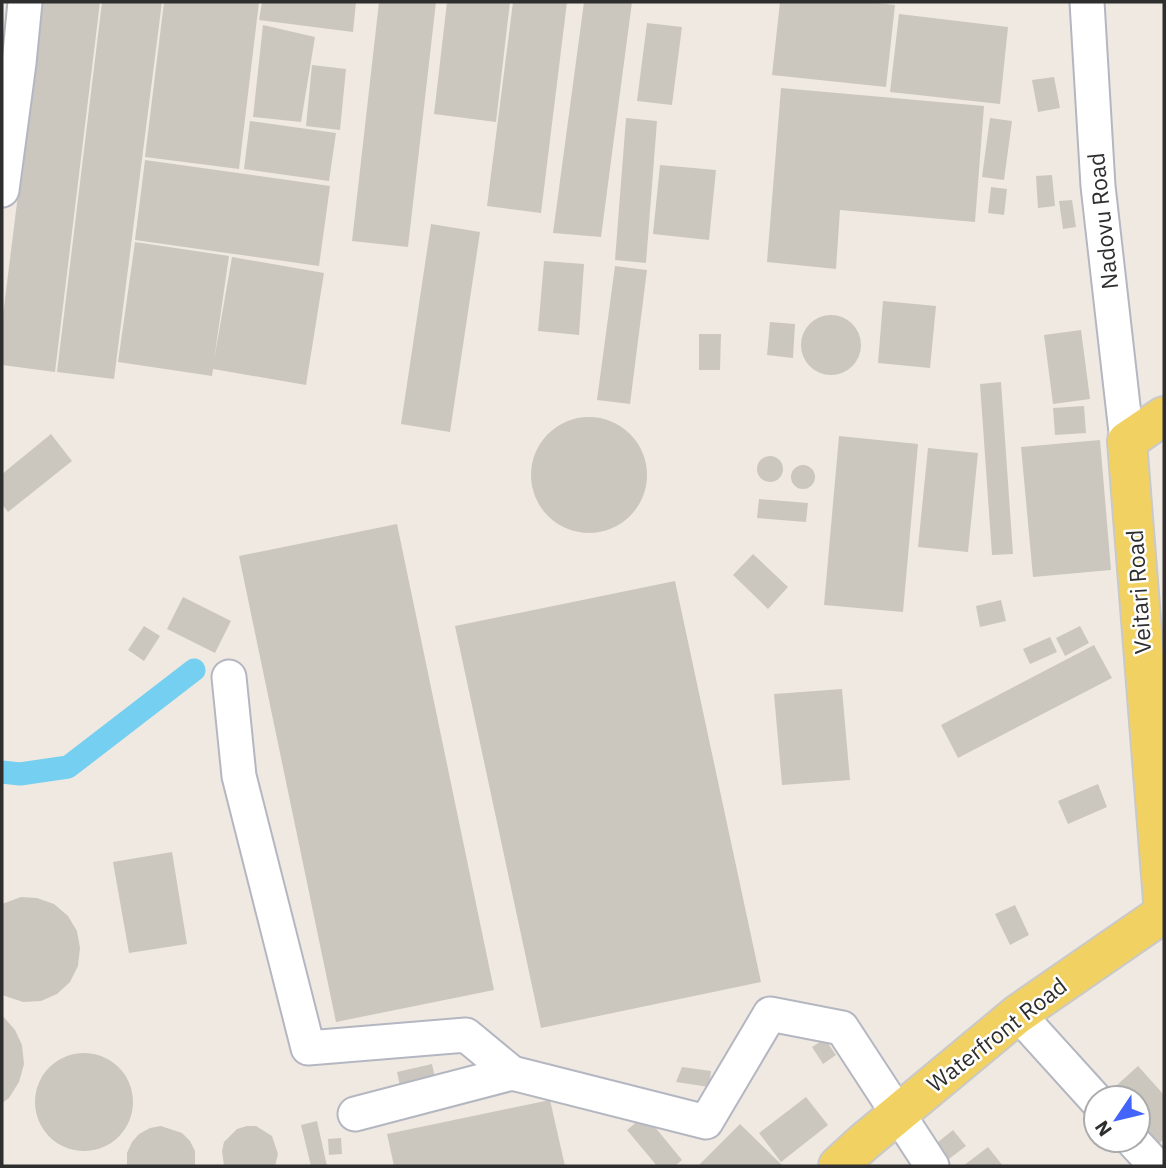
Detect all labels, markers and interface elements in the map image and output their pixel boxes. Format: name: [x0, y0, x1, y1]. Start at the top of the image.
street label: Nadovu Road: [1080, 151, 1124, 291]
street label: Veitari Road: [1119, 529, 1157, 655]
street label: Waterfront Road: [920, 970, 1073, 1098]
north arrow: [1082, 1084, 1152, 1154]
text: N: [1089, 1116, 1117, 1141]

